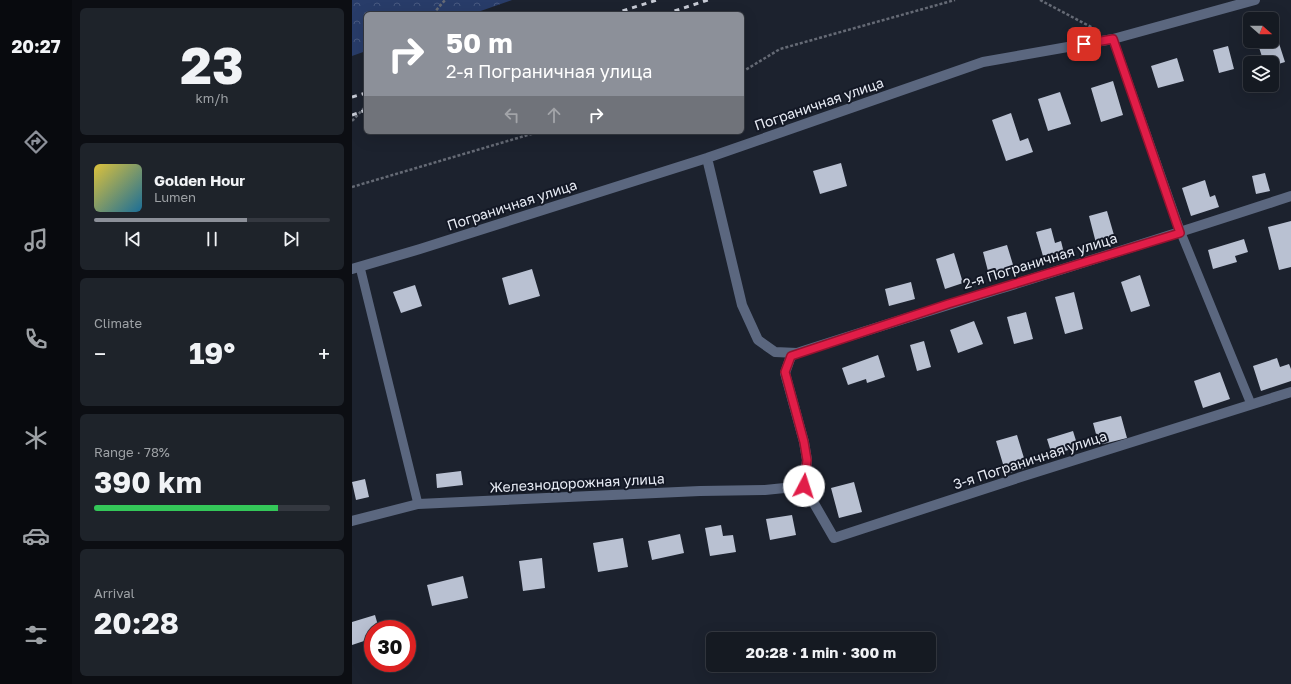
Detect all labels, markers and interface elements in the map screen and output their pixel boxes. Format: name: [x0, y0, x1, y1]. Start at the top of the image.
north arrow: [1243, 12, 1279, 48]
map controls: [1243, 12, 1279, 92]
text: 50 m: [446, 26, 513, 59]
pin: [1067, 27, 1101, 61]
icon: right: [380, 28, 432, 80]
text: 23: [180, 33, 244, 95]
icon: arrive: [1073, 33, 1095, 55]
text: 20:27: [11, 35, 61, 57]
button: layers: [1243, 56, 1279, 92]
text: 2-я Пограничная улица: [446, 60, 652, 82]
street label: Пограничная улица: [752, 73, 886, 134]
text: km/h: [195, 90, 229, 106]
icon: left: [501, 104, 523, 126]
icon: ahead: [543, 104, 565, 126]
icon: right: [585, 104, 607, 126]
icon: directions: [22, 128, 50, 156]
text: Golden Hour: [154, 171, 245, 189]
street label: Пограничная улица: [445, 175, 579, 234]
text: Lumen: [154, 189, 196, 205]
icon: music: [22, 226, 50, 254]
icon: previous: [122, 228, 144, 250]
icon: pause: [201, 228, 223, 250]
icon: next: [280, 228, 302, 250]
street label: 2-я Пограничная улица: [961, 229, 1119, 292]
text: Climate: [94, 315, 142, 331]
icon: phone: [22, 325, 50, 353]
text: 19°: [189, 335, 235, 371]
text: −: [94, 340, 106, 367]
text: +: [318, 340, 330, 367]
icon: climate: [22, 424, 50, 452]
street label: 3-я Пограничная улица: [951, 427, 1109, 492]
text: Range · 78%: [94, 444, 170, 460]
text: 390 km: [94, 464, 202, 500]
position arrow: [783, 465, 825, 507]
street label: Железнодорожная улица: [489, 469, 665, 496]
icon: car: [22, 522, 50, 550]
text: Arrival: [94, 585, 135, 601]
text: 20:28: [94, 605, 179, 641]
speed limit sign: 30: [364, 620, 416, 672]
icon: filters: [22, 621, 50, 649]
text: 20:28 · 1 min · 300 m: [746, 643, 896, 661]

